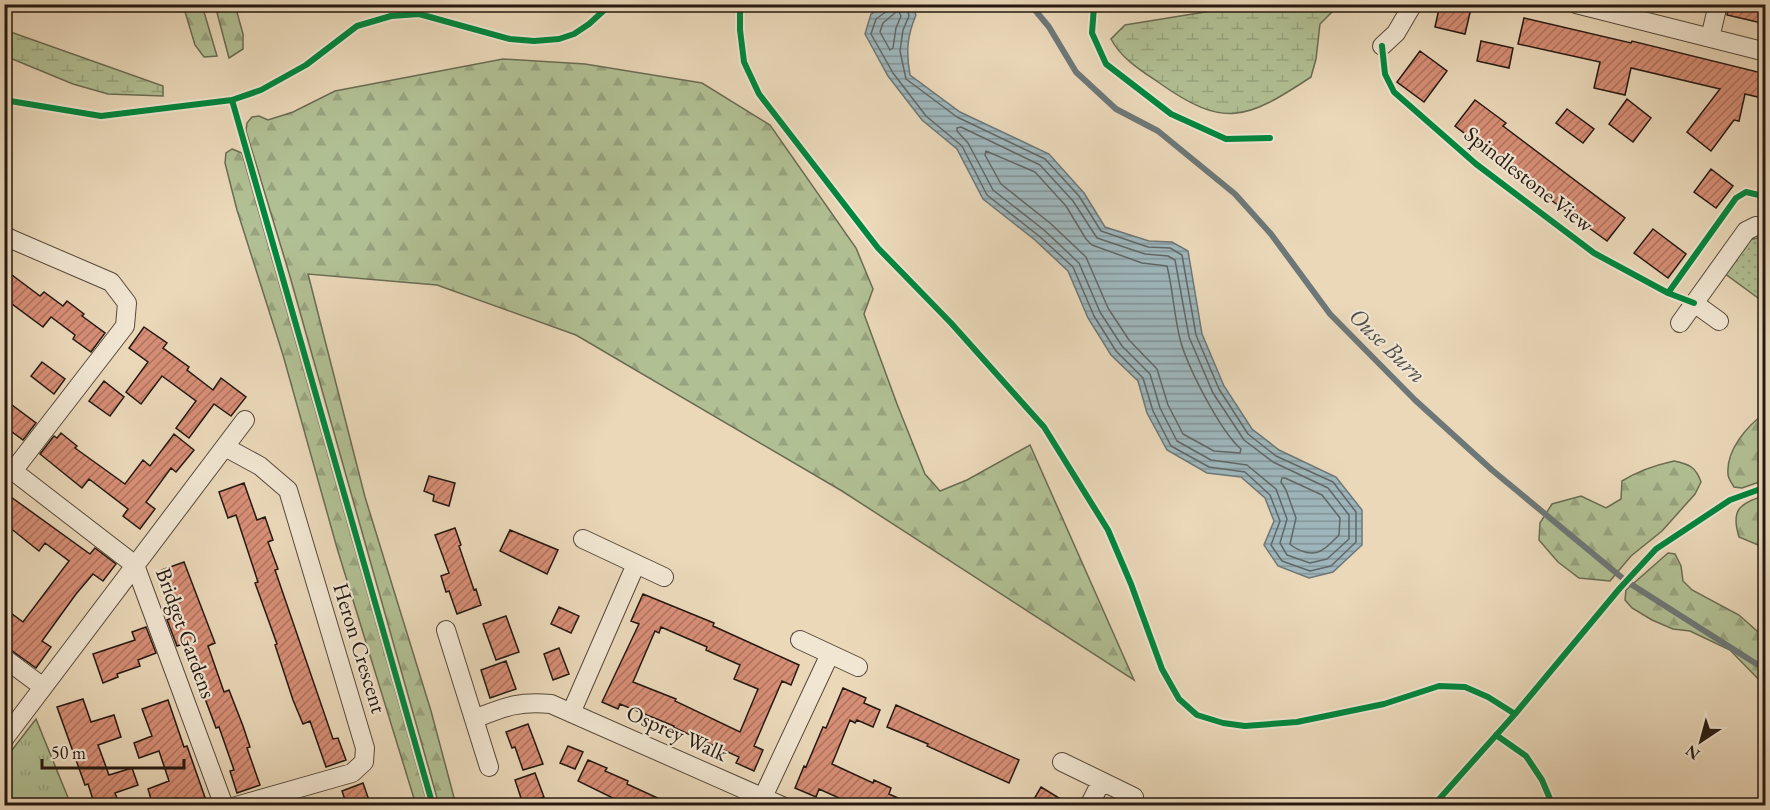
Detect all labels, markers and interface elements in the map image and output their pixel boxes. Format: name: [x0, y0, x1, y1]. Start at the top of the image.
street label: Spindlestone View: [1458, 119, 1600, 239]
water label: Ouse Burn: [1343, 301, 1433, 389]
street label: Bridget Gardens: [149, 564, 223, 702]
street label: Heron Crescent: [326, 579, 394, 717]
street label: Osprey Walk: [622, 698, 733, 768]
north arrow: [1671, 711, 1731, 771]
scale bar: [42, 732, 184, 770]
text: N: [1681, 740, 1704, 765]
text: 50 m: [51, 741, 86, 764]

